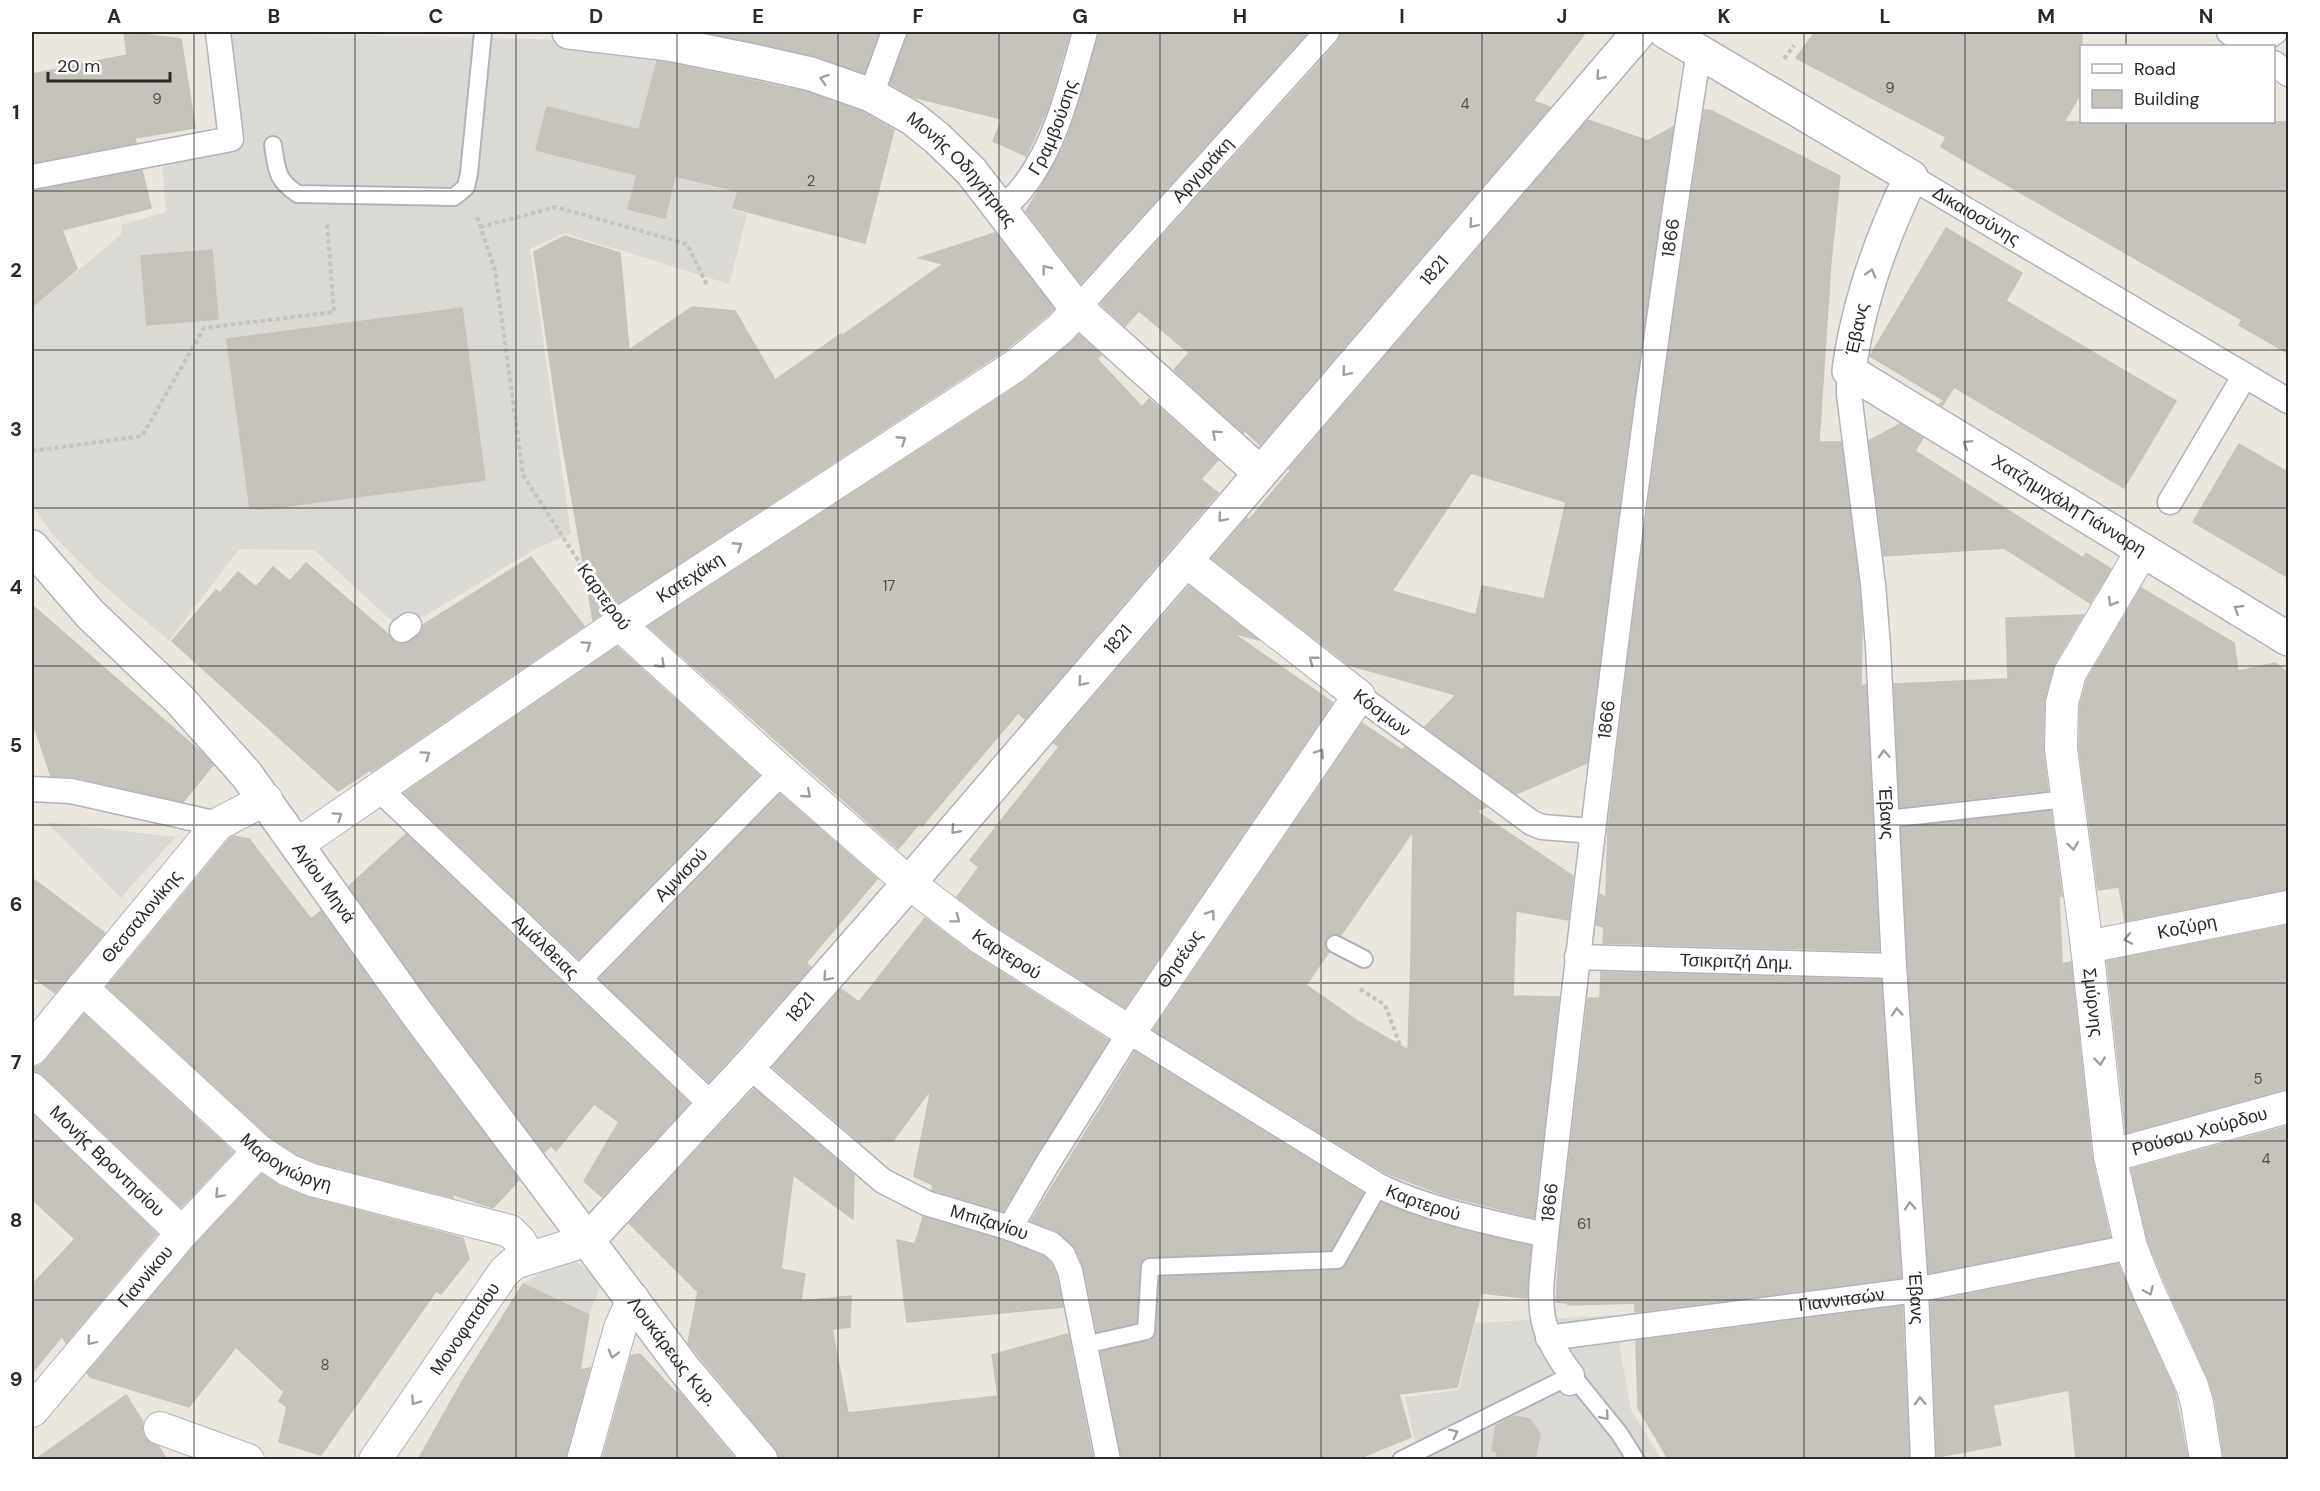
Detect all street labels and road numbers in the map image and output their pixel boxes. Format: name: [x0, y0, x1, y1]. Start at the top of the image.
street label: Γραμβούσης: [1023, 77, 1083, 180]
street label: Μονής Οδηγήτριας: [901, 106, 1022, 232]
street label: Αργυράκη: [1167, 132, 1239, 208]
street label: Δικαιοσύνης: [1928, 181, 2025, 251]
street label: 1866: [1656, 217, 1685, 259]
street label: 1821: [1415, 251, 1454, 291]
street label: Έβανς: [1840, 300, 1874, 358]
street label: Χατζημιχάλη Γιάνναρη: [1987, 449, 2151, 562]
street label: Κατεχάκη: [652, 547, 728, 608]
street label: Καρτερού: [572, 559, 636, 635]
street label: 1821: [1098, 619, 1138, 660]
street label: Κόσμων: [1348, 683, 1416, 743]
street label: 1866: [1592, 699, 1621, 741]
street label: Έβανς: [1873, 785, 1900, 840]
street label: Αγίου Μηνά: [287, 838, 361, 928]
street label: Αμνισού: [649, 843, 713, 907]
street label: Θεσσαλονίκης: [96, 865, 187, 968]
street label: Κοζύρη: [2155, 909, 2219, 945]
street label: Αμάλθειας: [507, 910, 584, 985]
street label: Καρτερού: [967, 924, 1046, 985]
street label: Θησέως: [1151, 925, 1208, 993]
street label: Τσικριτζή Δημ.: [1679, 948, 1793, 975]
street label: Σμύρνης: [2077, 966, 2109, 1038]
street label: 1821: [781, 987, 820, 1027]
street label: Μονής Βροντησίου: [44, 1100, 170, 1222]
street label: Ρούσου Χούρδου: [2129, 1101, 2270, 1161]
street label: Μαρογιώργη: [235, 1128, 334, 1197]
street label: Καρτερού: [1382, 1179, 1463, 1226]
street label: 1866: [1536, 1182, 1564, 1223]
street label: Μπιζανίου: [947, 1199, 1032, 1246]
street label: Γιαννίκου: [112, 1240, 178, 1313]
street label: Έβανς: [1903, 1270, 1929, 1325]
street label: Μονοφατσίου: [425, 1278, 505, 1380]
street label: Γιαννιτσών: [1797, 1282, 1886, 1317]
street label: Λουκάρεως Κυρ.: [622, 1292, 722, 1411]

